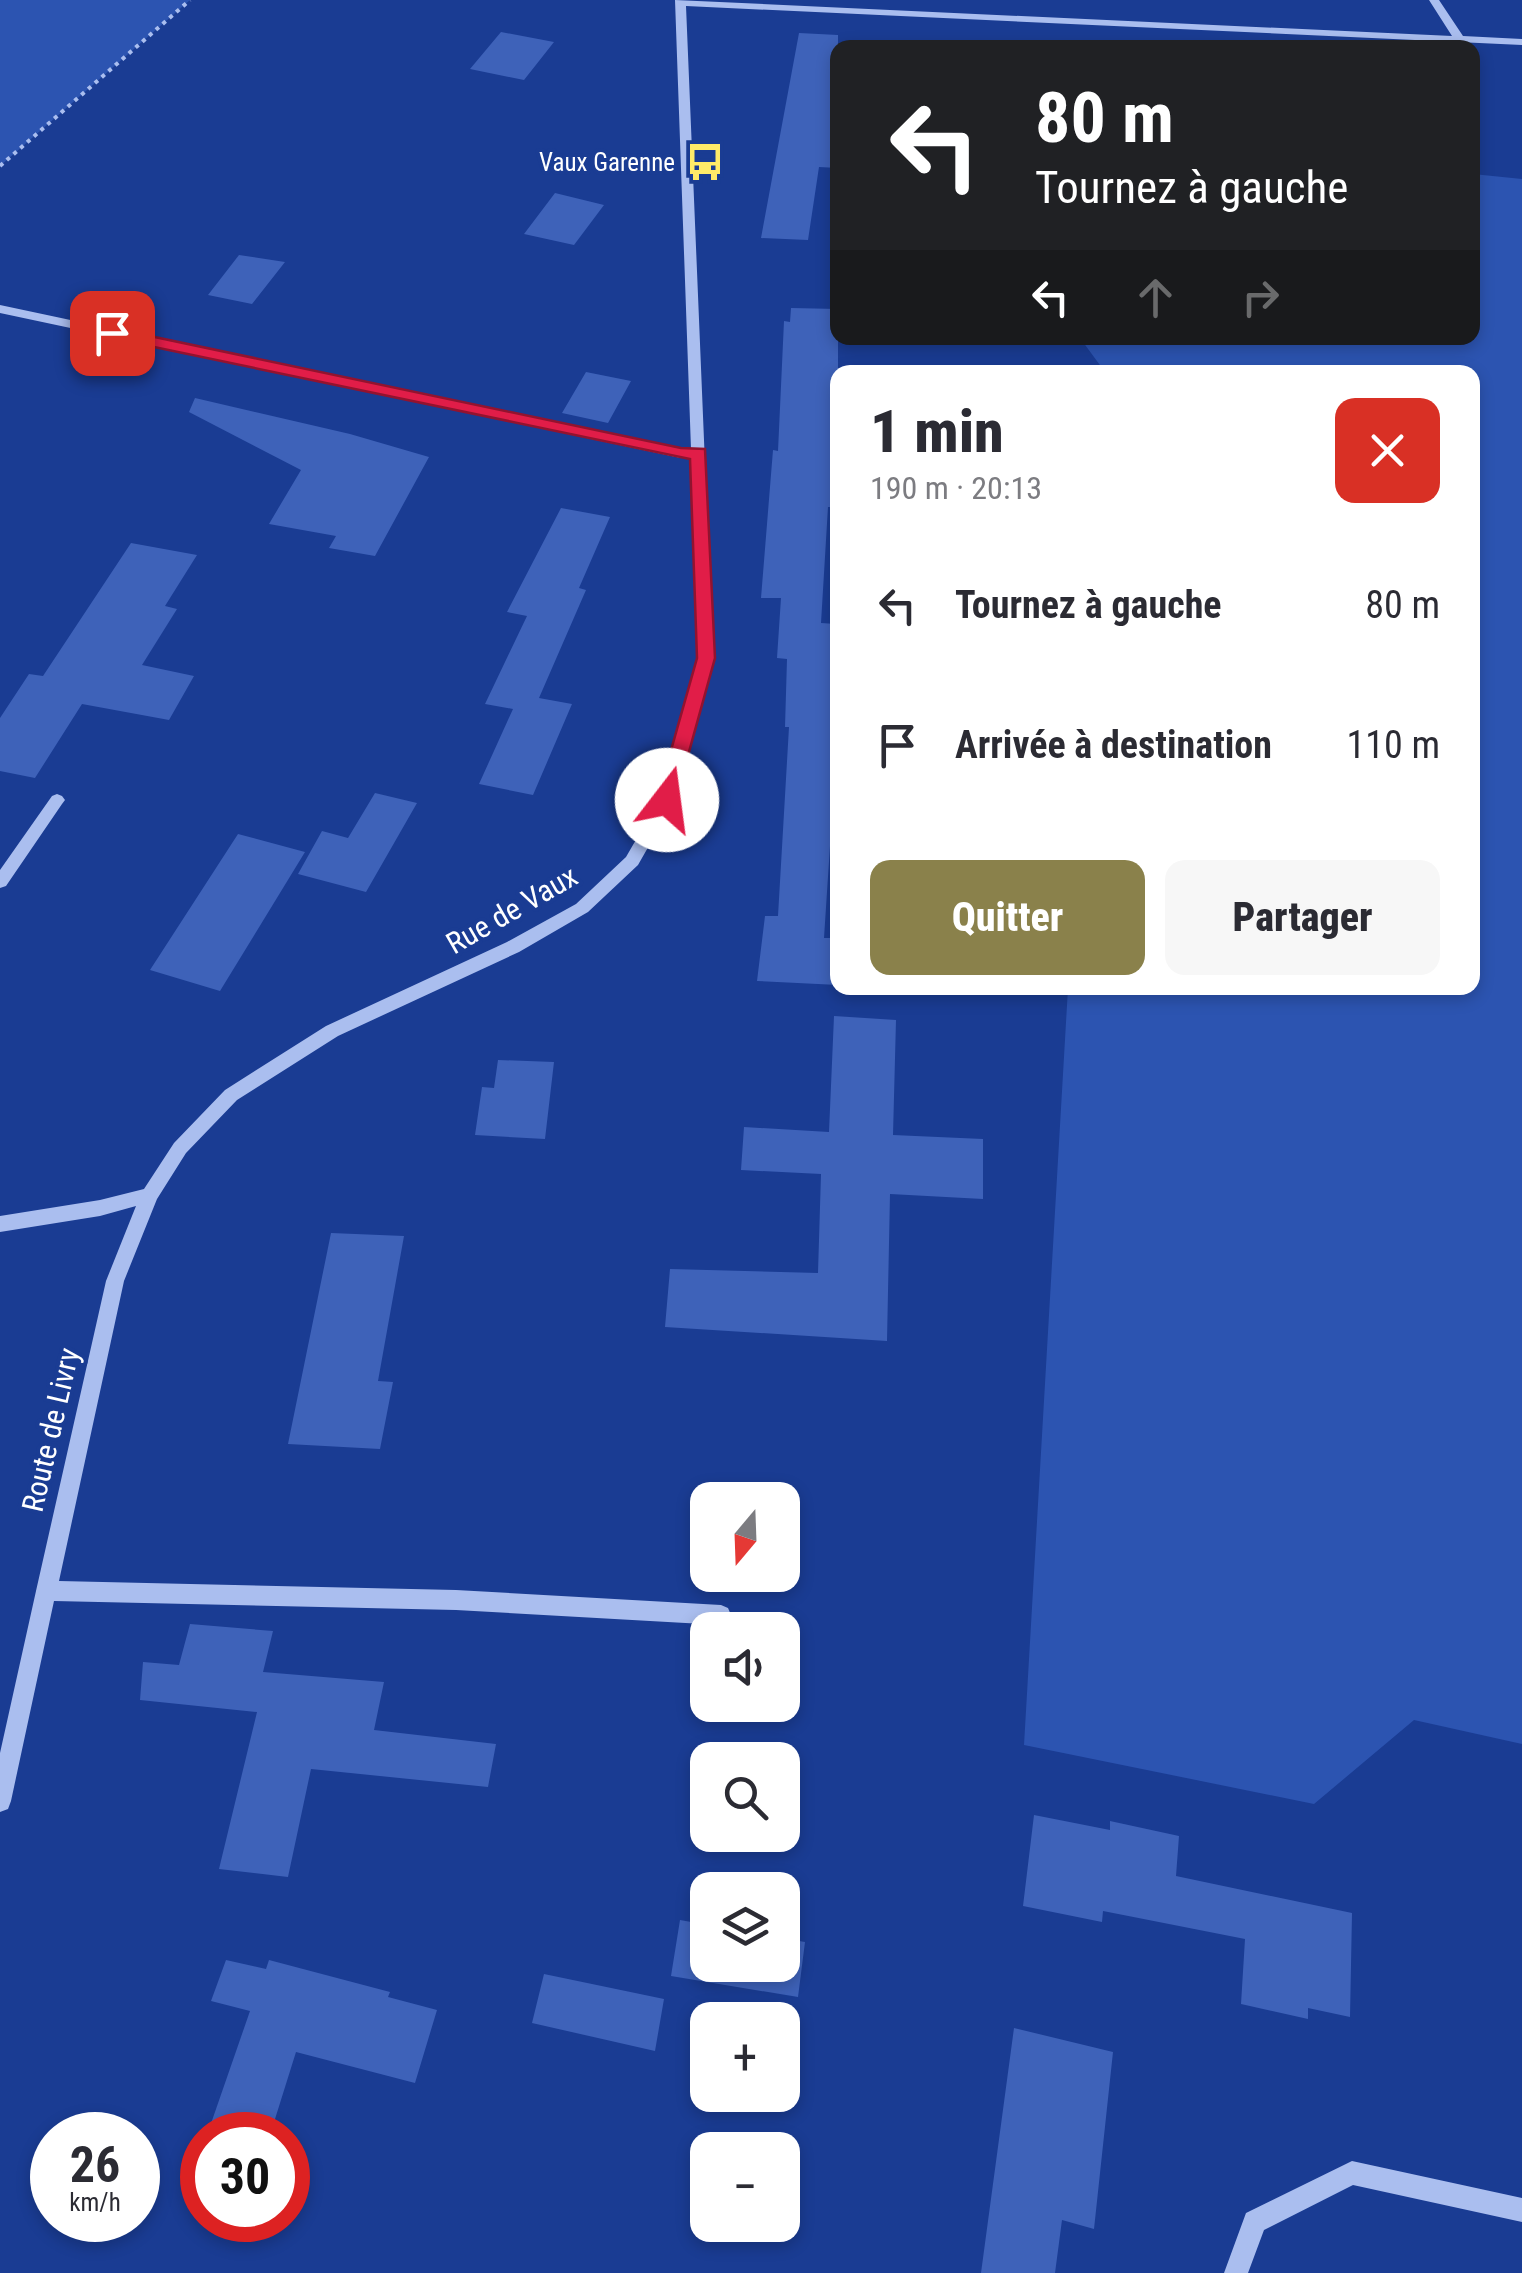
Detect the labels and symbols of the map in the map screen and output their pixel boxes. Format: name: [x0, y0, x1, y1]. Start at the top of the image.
bus stop icon: Vaux Garenne: [684, 141, 726, 183]
place label: Vaux Garenne: [539, 148, 675, 177]
pin: [70, 291, 155, 376]
position arrow: [615, 748, 719, 852]
street label: Rue de Vaux: [440, 858, 583, 961]
street label: Route de Livry: [15, 1345, 86, 1515]
north arrow: [690, 1482, 800, 1592]
speed limit sign: 30: [180, 2112, 310, 2242]

